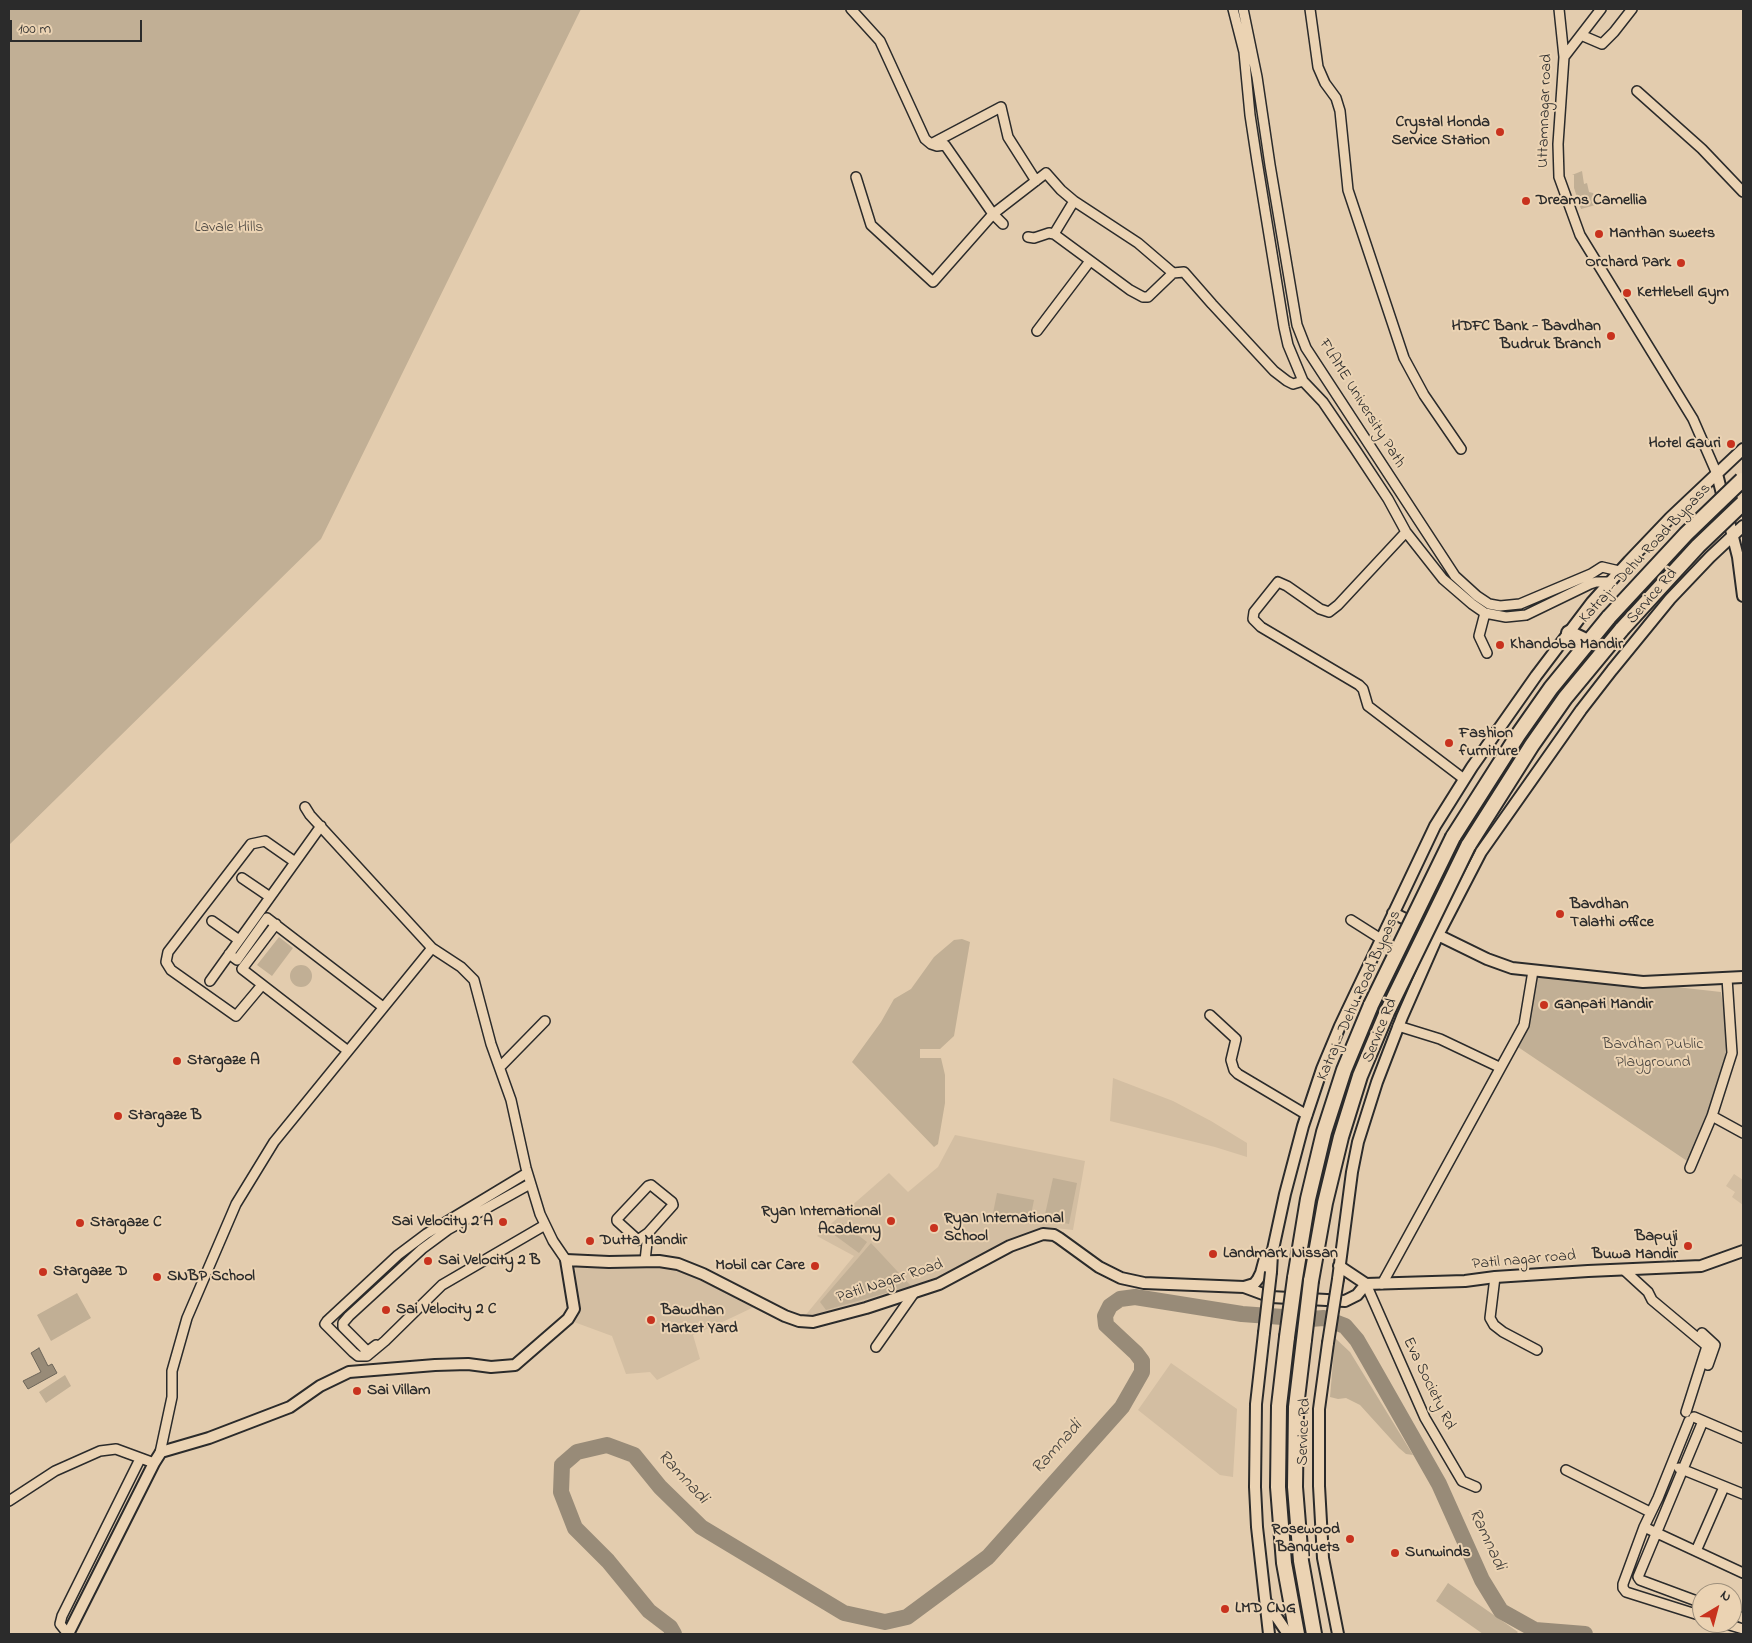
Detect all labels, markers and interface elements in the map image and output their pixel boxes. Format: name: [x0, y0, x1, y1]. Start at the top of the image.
scale bar: [12, 10, 145, 42]
text: 100 m: [18, 18, 51, 40]
street label: Uttamnagar road: [1534, 54, 1558, 168]
place label: Crystal Honda Service Station: [1392, 113, 1490, 151]
marker: Crystal Honda Service Station: [1494, 126, 1506, 138]
place label: Dreams Camellia: [1536, 191, 1647, 211]
marker: Dreams Camellia: [1520, 195, 1532, 207]
park label: Lavale Hills: [195, 218, 263, 238]
place label: Manthan sweets: [1609, 224, 1715, 244]
marker: Manthan sweets: [1593, 228, 1605, 240]
place label: Orchard Park: [1585, 253, 1671, 273]
marker: Orchard Park: [1675, 257, 1687, 269]
place label: Kettlebell Gym: [1637, 283, 1729, 303]
marker: Kettlebell Gym: [1621, 287, 1633, 299]
place label: HDFC Bank - Bavdhan Budruk Branch: [1451, 317, 1601, 355]
marker: HDFC Bank - Bavdhan Budruk Branch: [1605, 330, 1617, 342]
street label: FLAME University Path: [1314, 336, 1408, 472]
place label: Hotel Gauri: [1649, 434, 1721, 454]
marker: Hotel Gauri: [1725, 438, 1737, 450]
street label: Katraj - Dehu Road Bypass: [1576, 480, 1716, 628]
street label: Service Rd: [1624, 565, 1682, 629]
place label: Khandoba Mandir: [1510, 635, 1623, 655]
marker: Khandoba Mandir: [1494, 639, 1506, 651]
place label: Fashion furniture: [1459, 724, 1518, 762]
marker: Fashion furniture: [1443, 737, 1455, 749]
place label: Bavdhan Talathi office: [1570, 895, 1654, 933]
street label: Katraj - Dehu Road Bypass: [1314, 908, 1406, 1084]
marker: Bavdhan Talathi office: [1554, 908, 1566, 920]
place label: Ganpati Mandir: [1554, 995, 1653, 1015]
street label: Service Rd: [1359, 996, 1403, 1066]
marker: Ganpati Mandir: [1538, 999, 1550, 1011]
park label: Bavdhan Public Playground: [1603, 1035, 1703, 1073]
place label: Stargaze A: [187, 1051, 260, 1071]
marker: Stargaze A: [171, 1055, 183, 1067]
place label: Stargaze B: [128, 1106, 202, 1126]
marker: Stargaze B: [112, 1110, 124, 1122]
place label: Ryan International Academy: [761, 1202, 881, 1240]
place label: Ryan International School: [944, 1209, 1064, 1247]
place label: Sai Velocity 2 A: [391, 1212, 493, 1232]
place label: Stargaze C: [90, 1213, 162, 1233]
marker: Ryan International Academy: [885, 1215, 897, 1227]
marker: Sai Velocity 2 A: [497, 1216, 509, 1228]
marker: Stargaze C: [74, 1217, 86, 1229]
marker: Ryan International School: [928, 1222, 940, 1234]
place label: Bapuji Buwa Mandir: [1592, 1227, 1678, 1265]
place label: Dutta Mandir: [600, 1231, 687, 1251]
marker: Dutta Mandir: [584, 1235, 596, 1247]
marker: Bapuji Buwa Mandir: [1682, 1240, 1694, 1252]
place label: Landmark Nissan: [1223, 1244, 1338, 1264]
street label: Patil nagar road: [1471, 1247, 1577, 1275]
marker: Landmark Nissan: [1207, 1248, 1219, 1260]
place label: Sai Velocity 2 B: [438, 1251, 540, 1271]
marker: Sai Velocity 2 B: [422, 1255, 434, 1267]
place label: Mobil car Care: [715, 1256, 805, 1276]
street label: Patil Nagar Road: [834, 1256, 946, 1308]
marker: Mobil car Care: [809, 1260, 821, 1272]
place label: Stargaze D: [53, 1262, 128, 1282]
marker: Stargaze D: [37, 1266, 49, 1278]
place label: SNBP School: [167, 1267, 255, 1287]
marker: SNBP School: [151, 1271, 163, 1283]
place label: Sai Velocity 2 C: [396, 1300, 496, 1320]
place label: Bawdhan Market Yard: [661, 1301, 738, 1339]
marker: Sai Velocity 2 C: [380, 1304, 392, 1316]
marker: Bawdhan Market Yard: [645, 1314, 657, 1326]
street label: Eva Society Rd: [1397, 1335, 1459, 1433]
place label: Sai Villam: [367, 1381, 430, 1401]
marker: Sai Villam: [351, 1385, 363, 1397]
street label: Service Rd: [1294, 1398, 1316, 1466]
water label: Ramnadi: [1028, 1416, 1088, 1480]
water label: Ramnadi: [652, 1447, 712, 1509]
water label: Ramnadi: [1462, 1506, 1510, 1574]
place label: Rosewood Banquets: [1272, 1520, 1340, 1558]
marker: Rosewood Banquets: [1344, 1533, 1356, 1545]
place label: Sunwinds: [1405, 1543, 1471, 1563]
marker: Sunwinds: [1389, 1547, 1401, 1559]
north arrow: [1692, 1583, 1742, 1633]
text: N: [1716, 1585, 1736, 1608]
place label: LMD CNG: [1235, 1599, 1296, 1619]
marker: LMD CNG: [1219, 1603, 1231, 1615]

